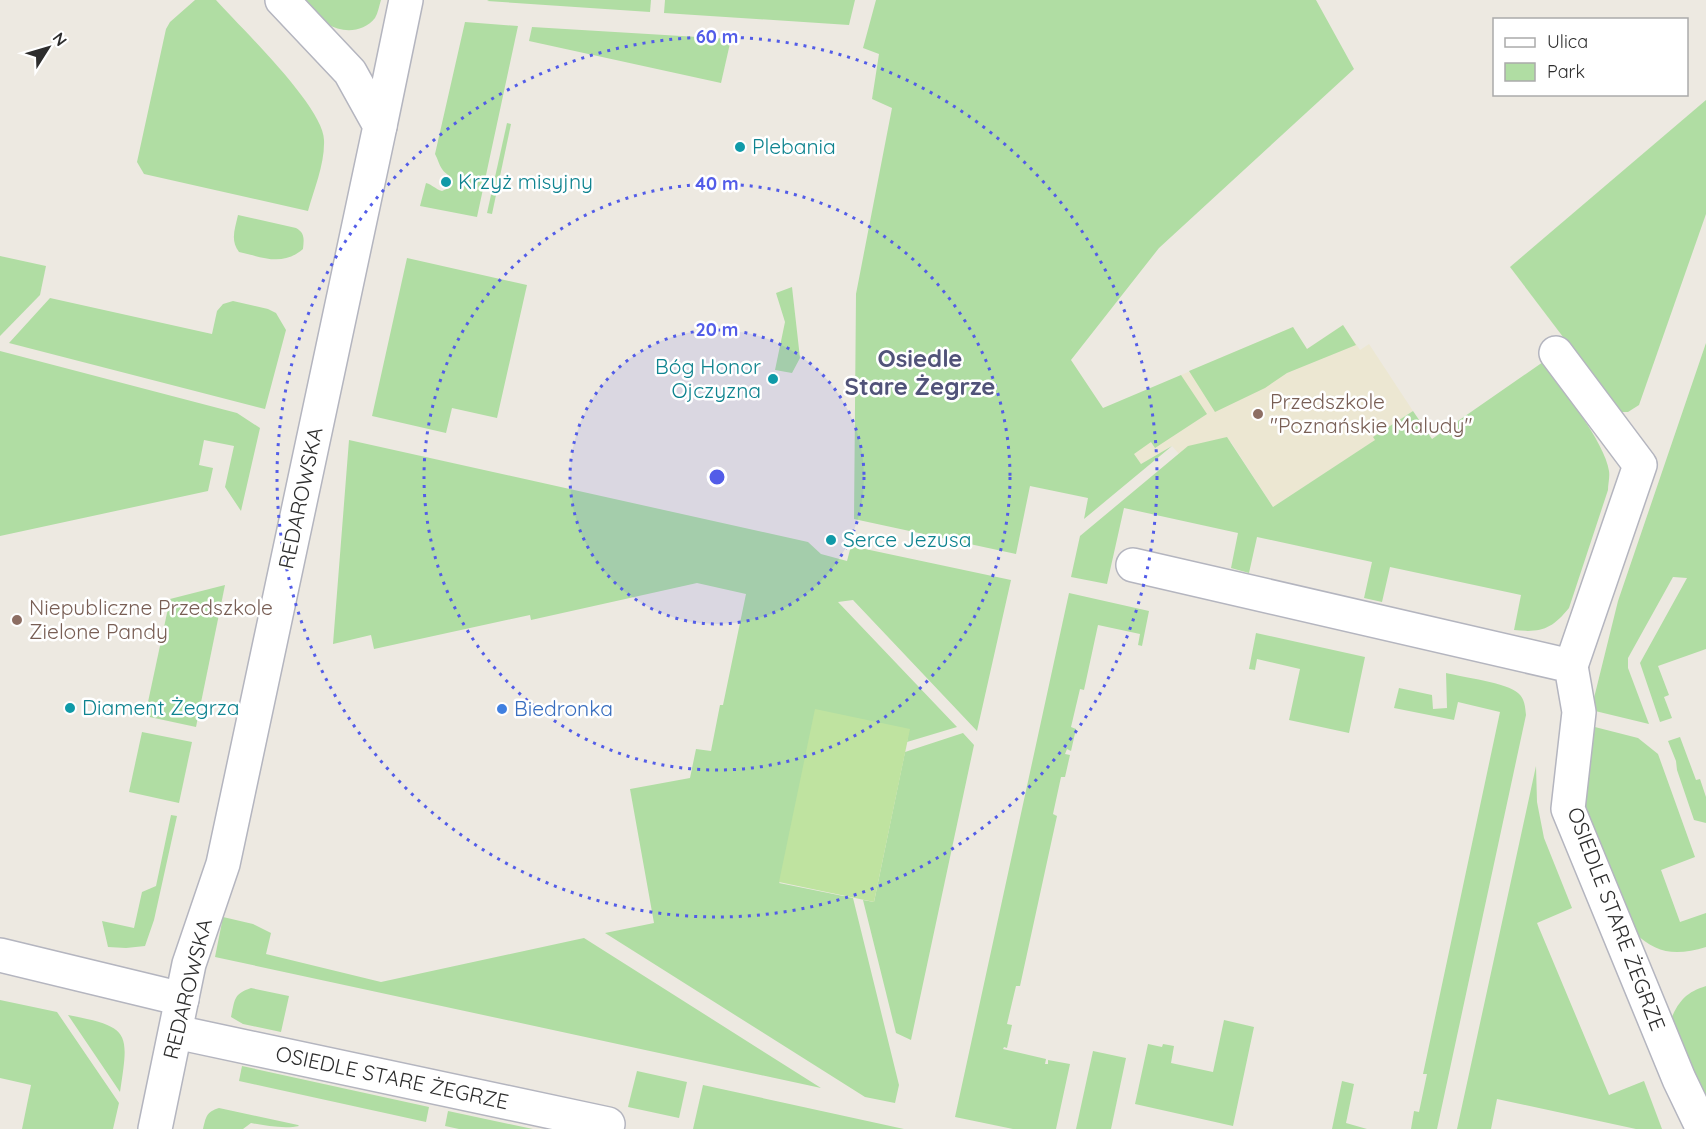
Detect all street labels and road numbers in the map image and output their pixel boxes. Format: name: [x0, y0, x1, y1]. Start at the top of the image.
street label: REDAROWSKA: [272, 425, 328, 571]
street label: OSIEDLE STARE ŻEGRZE: [1562, 803, 1672, 1034]
street label: REDAROWSKA: [157, 916, 217, 1062]
street label: OSIEDLE STARE ŻEGRZE: [273, 1040, 511, 1114]

